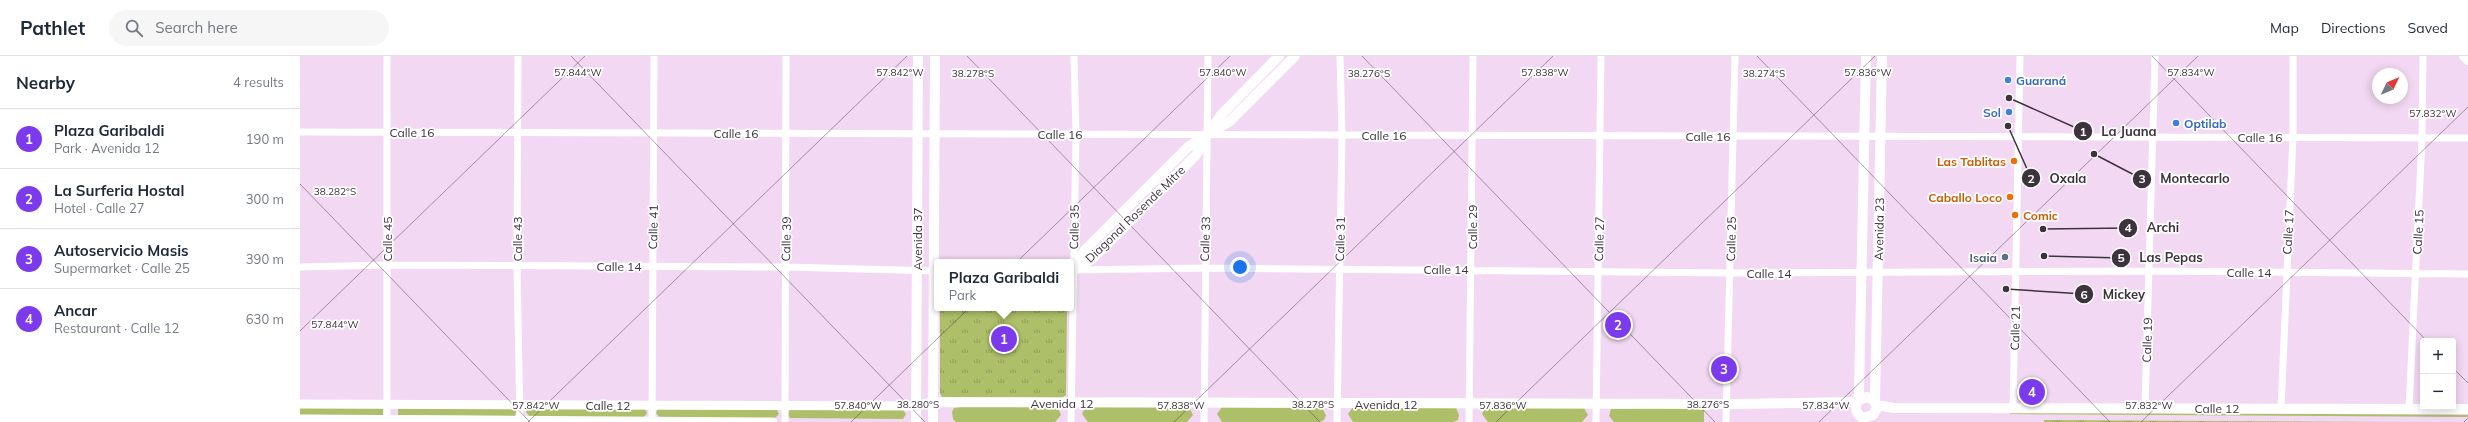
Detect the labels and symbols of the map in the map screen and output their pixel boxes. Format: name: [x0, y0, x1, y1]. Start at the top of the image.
text: 57.844°W: [554, 66, 602, 79]
text: 57.842°W: [876, 66, 924, 79]
text: 57.840°W: [1199, 66, 1247, 79]
text: 57.838°W: [1521, 66, 1569, 79]
text: 57.836°W: [1844, 66, 1892, 79]
text: 57.834°W: [2167, 66, 2215, 79]
text: 38.278°S: [952, 67, 994, 80]
text: 38.276°S: [1348, 67, 1390, 80]
text: 38.274°S: [1743, 67, 1785, 80]
north arrow: [2372, 68, 2408, 104]
place label: Guaraná: [2016, 73, 2066, 88]
marker: Guaraná: [2003, 75, 2013, 85]
place label: Sol: [1983, 105, 2001, 120]
marker: Sol: [2004, 107, 2014, 117]
text: 57.832°W: [2409, 107, 2457, 120]
place label: Optilab: [2184, 116, 2227, 131]
marker: Optilab: [2171, 118, 2181, 128]
callout: La Juana: [2073, 119, 2165, 144]
text: La Juana: [2101, 123, 2157, 139]
text: 1: [2079, 124, 2087, 139]
street label: Calle 16: [390, 125, 434, 140]
street label: Calle 16: [714, 126, 758, 141]
street label: Calle 16: [1038, 127, 1082, 142]
street label: Calle 16: [1362, 128, 1406, 143]
street label: Calle 16: [1686, 129, 1730, 144]
street label: Calle 16: [2238, 130, 2282, 145]
place label: Las Tablitas: [1937, 154, 2006, 169]
marker: Las Tablitas: [2009, 156, 2019, 166]
street label: Diagonal Rosende Mitre: [1082, 162, 1188, 266]
callout: Oxala: [2021, 166, 2094, 191]
callout: Montecarlo: [2132, 166, 2237, 191]
text: Oxala: [2050, 170, 2086, 186]
text: Montecarlo: [2160, 170, 2230, 186]
text: 2: [2027, 171, 2035, 186]
text: 3: [2138, 171, 2146, 186]
text: 38.282°S: [314, 185, 356, 198]
place label: Caballo Loco: [1928, 190, 2002, 205]
marker: Caballo Loco: [2005, 192, 2015, 202]
street label: Avenida 23: [1871, 197, 1887, 261]
street label: Calle 41: [645, 204, 661, 250]
street label: Calle 35: [1066, 204, 1082, 250]
street label: Calle 29: [1465, 205, 1480, 249]
street label: Avenida 37: [910, 207, 925, 271]
place label: Comic: [2023, 208, 2058, 223]
street label: Calle 17: [2279, 209, 2297, 255]
street label: Calle 15: [2409, 209, 2427, 255]
marker: Comic: [2010, 210, 2020, 220]
callout: Archi: [2118, 215, 2187, 240]
street label: Calle 39: [778, 216, 794, 262]
street label: Calle 33: [1197, 216, 1213, 262]
street label: Calle 31: [1332, 216, 1348, 262]
street label: Calle 27: [1591, 216, 1607, 262]
street label: Calle 25: [1723, 216, 1739, 262]
street label: Calle 45: [380, 217, 395, 261]
street label: Calle 43: [510, 217, 525, 261]
text: Archi: [2147, 219, 2179, 235]
text: 4: [2124, 220, 2132, 235]
callout: Las Pepas: [2111, 245, 2211, 270]
text: Las Pepas: [2139, 249, 2203, 265]
place label: Isaia: [1970, 250, 1997, 265]
text: 5: [2117, 250, 2125, 265]
marker: Isaia: [2000, 252, 2010, 262]
your location: [1230, 257, 1250, 277]
street label: Calle 14: [597, 259, 641, 274]
street label: Calle 14: [1424, 262, 1468, 277]
street label: Calle 14: [2227, 265, 2271, 280]
street label: Calle 14: [1747, 266, 1791, 281]
callout: Mickey: [2074, 282, 2153, 307]
text: Mickey: [2103, 286, 2146, 303]
text: 6: [2080, 287, 2088, 302]
street label: Calle 21: [2007, 305, 2023, 351]
pin: 2: [1605, 310, 1631, 340]
street label: Calle 19: [2139, 317, 2155, 363]
text: 57.844°W: [311, 318, 359, 331]
pin: 1: [991, 324, 1017, 354]
pin: 3: [1711, 354, 1737, 384]
pin: 4: [2019, 377, 2045, 407]
street label: Avenida 12: [1030, 396, 1094, 411]
street label: Avenida 12: [1354, 397, 1418, 412]
street label: Calle 12: [586, 398, 630, 413]
text: 38.280°S: [897, 398, 939, 411]
text: 38.278°S: [1292, 398, 1334, 411]
text: 38.276°S: [1687, 398, 1729, 411]
text: 57.842°W: [512, 399, 560, 412]
text: 57.840°W: [834, 399, 882, 412]
text: 57.838°W: [1157, 399, 1205, 412]
text: 57.836°W: [1479, 399, 1527, 412]
text: 57.834°W: [1802, 399, 1850, 412]
text: 57.832°W: [2125, 399, 2173, 412]
street label: Calle 12: [2195, 401, 2239, 416]

